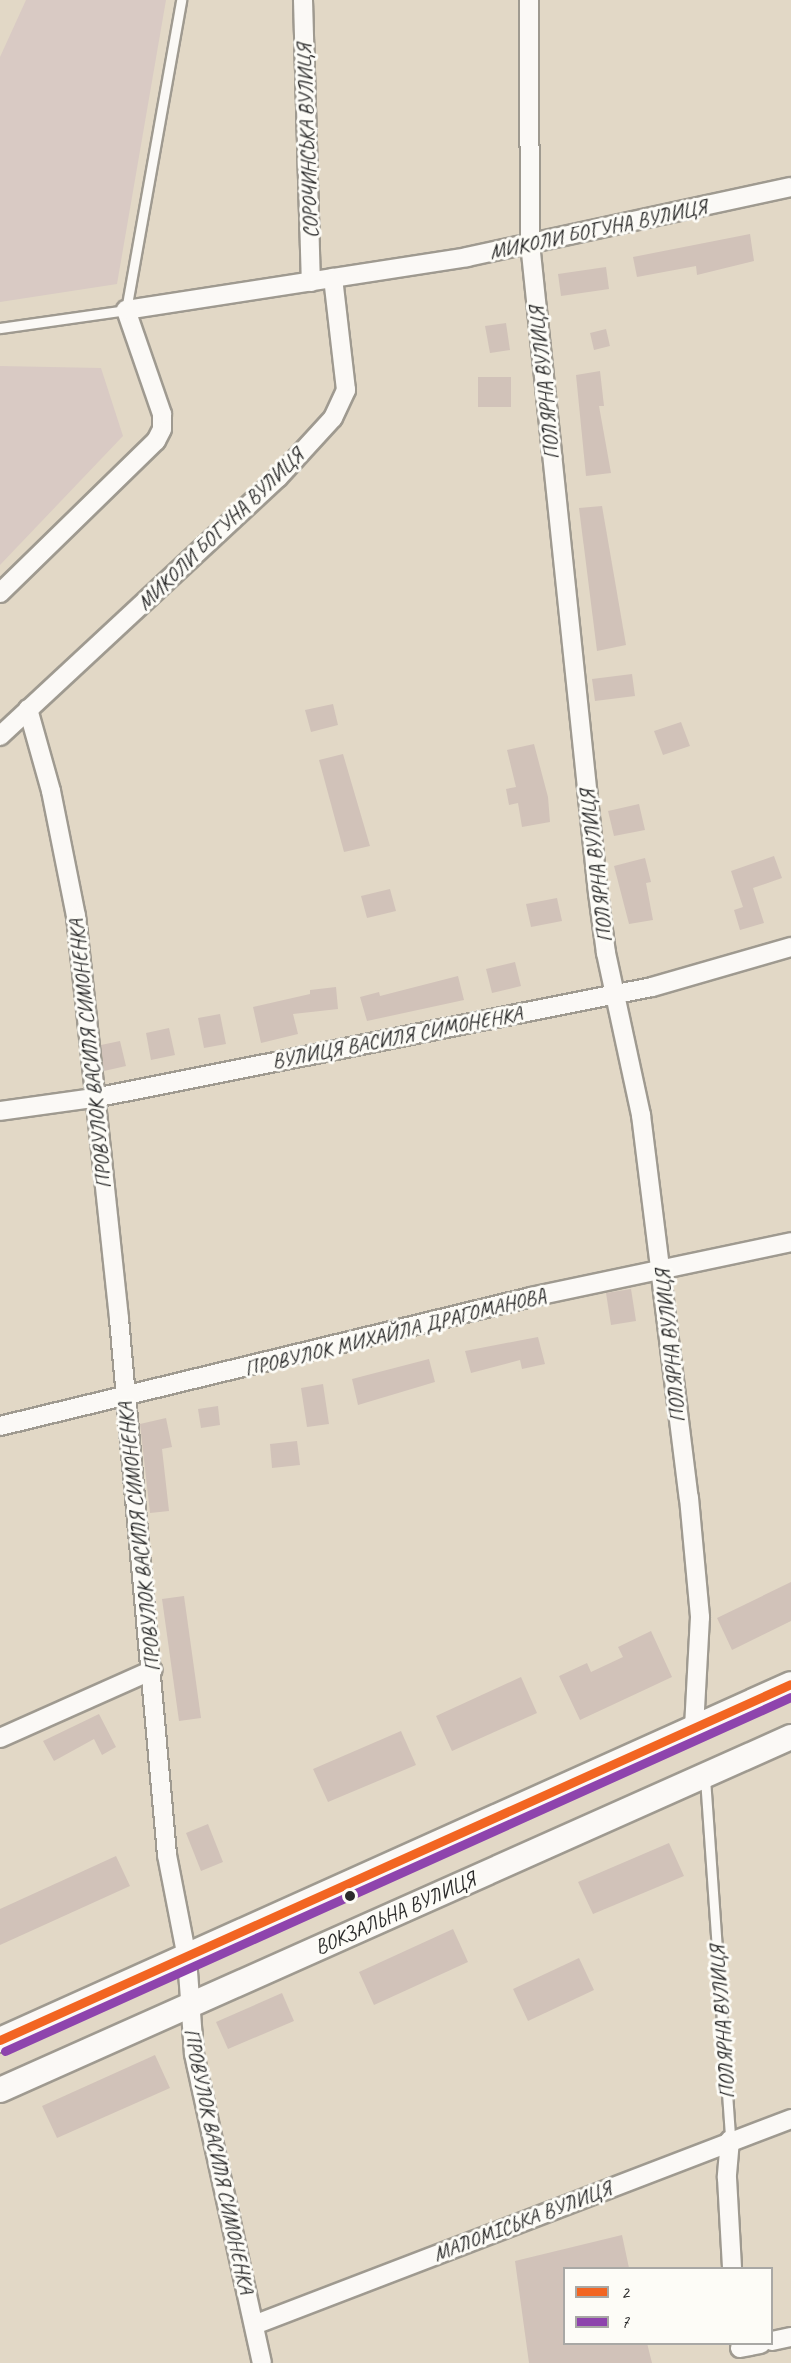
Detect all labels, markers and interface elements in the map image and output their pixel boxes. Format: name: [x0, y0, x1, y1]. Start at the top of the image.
street label: СОРОЧИНСЬКА ВУЛИЦЯ: [291, 44, 323, 238]
street label: МИКОЛИ БОГУНА ВУЛИЦЯ: [487, 194, 709, 264]
street label: ПОЛЯРНА ВУЛИЦЯ: [523, 305, 565, 461]
street label: МИКОЛИ БОГУНА ВУЛИЦЯ: [132, 443, 308, 615]
street label: ПОЛЯРНА ВУЛИЦЯ: [574, 788, 618, 944]
street label: ПРОВУЛОК ВАСИЛЯ СИМОНЕНКА: [63, 917, 117, 1191]
street label: ВУЛИЦЯ ВАСИЛЯ СИМОНЕНКА: [270, 1000, 524, 1074]
street label: ПОЛЯРНА ВУЛИЦЯ: [649, 1268, 691, 1424]
street label: ПРОВУЛОК МИХАЙЛА ДРАГОМАНОВА: [242, 1282, 548, 1382]
street label: ПРОВУЛОК ВАСИЛЯ СИМОНЕНКА: [112, 1400, 166, 1674]
street label: ВОКЗАЛЬНА ВУЛИЦЯ: [311, 1866, 479, 1960]
unlabelled marker: [344, 1890, 356, 1902]
street label: ПОЛЯРНА ВУЛИЦЯ: [704, 1944, 740, 2100]
street label: ПРОВУЛОК ВАСИЛЯ СИМОНЕНКА: [178, 2025, 260, 2297]
street label: МАЛОМІСЬКА ВУЛИЦЯ: [430, 2176, 614, 2266]
legend: [563, 2267, 773, 2345]
text: 2: [621, 2281, 629, 2303]
text: 7: [621, 2311, 629, 2333]

